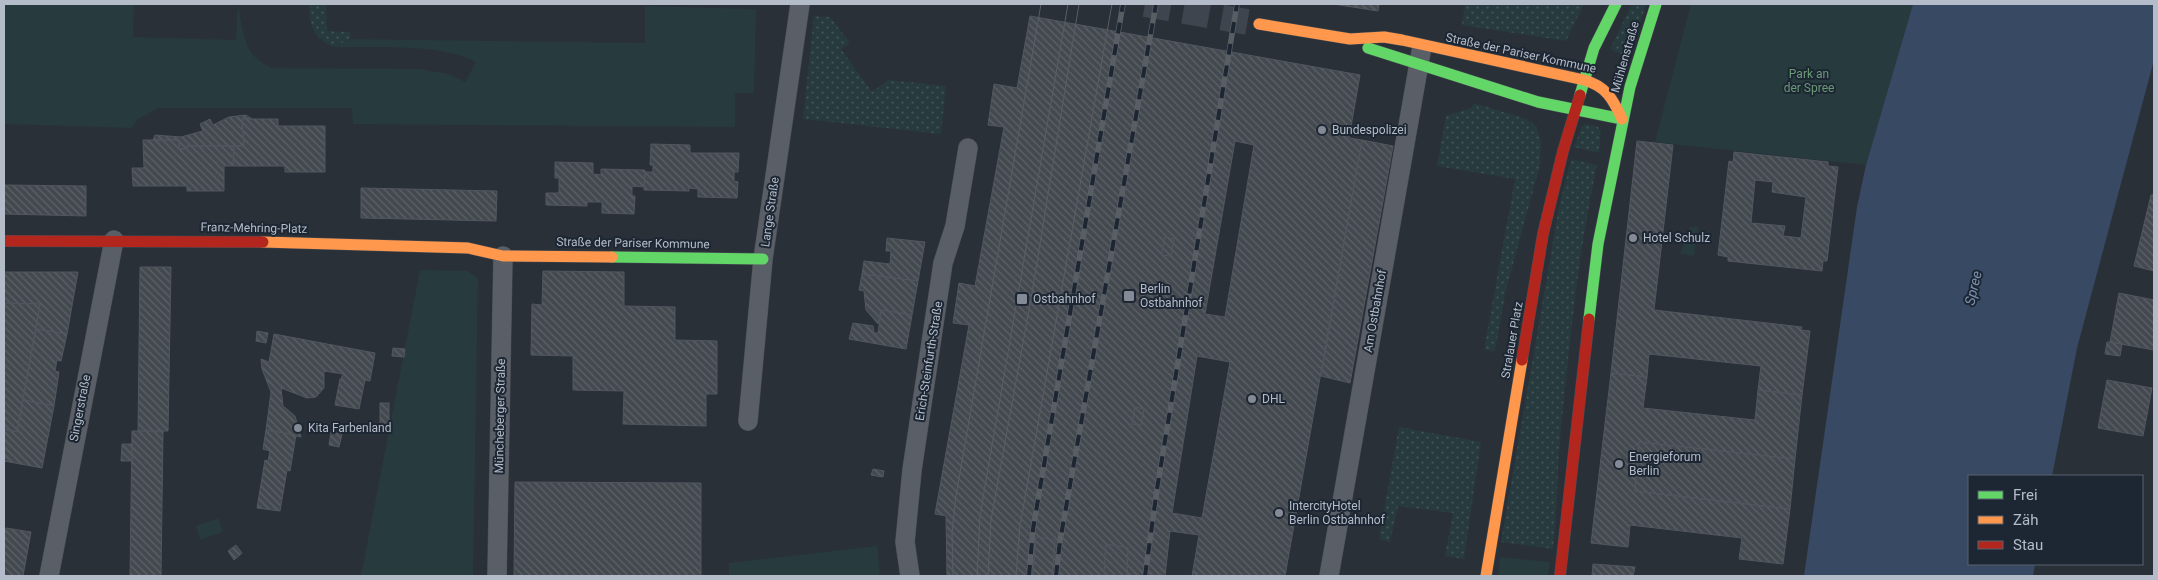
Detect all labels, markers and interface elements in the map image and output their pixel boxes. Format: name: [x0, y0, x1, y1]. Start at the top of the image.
street label: Mühlenstraße: [1608, 20, 1642, 94]
street label: Straße der Pariser Kommune: [1444, 30, 1598, 76]
park label: Park an der Spree: [1784, 67, 1834, 95]
place label: Bundespolizei: [1332, 123, 1407, 137]
marker: Bundespolizei: [1316, 124, 1328, 136]
street label: Lange Straße: [758, 176, 782, 248]
street label: Franz-Mehring-Platz: [201, 220, 308, 236]
place label: Hotel Schulz: [1643, 231, 1710, 245]
marker: Hotel Schulz: [1627, 232, 1639, 244]
street label: Straße der Pariser Kommune: [556, 235, 710, 251]
street label: Am Ostbahnhof: [1361, 268, 1389, 354]
water label: Spree: [1961, 269, 1985, 307]
place label: Berlin Ostbahnhof: [1140, 282, 1203, 310]
marker: Berlin Ostbahnhof: [1122, 289, 1136, 303]
marker: Ostbahnhof: [1015, 292, 1029, 306]
place label: Ostbahnhof: [1033, 292, 1096, 306]
street label: Erich-Steinfurth-Straße: [913, 300, 945, 422]
street label: Stralauer Platz: [1498, 300, 1526, 380]
street label: Müncheberger Straße: [492, 358, 508, 474]
street label: Singerstraße: [67, 373, 93, 443]
place label: DHL: [1262, 392, 1285, 406]
marker: DHL: [1246, 393, 1258, 405]
place label: Kita Farbenland: [308, 421, 391, 435]
marker: Kita Farbenland: [292, 422, 304, 434]
place label: Energieforum Berlin: [1629, 450, 1701, 478]
marker: Energieforum Berlin: [1613, 458, 1625, 470]
legend: [1968, 475, 2143, 565]
text: Frei: [2013, 486, 2038, 504]
place label: IntercityHotel Berlin Ostbahnhof: [1289, 499, 1386, 527]
marker: IntercityHotel Berlin Ostbahnhof: [1273, 507, 1285, 519]
text: Zäh: [2013, 511, 2038, 529]
text: Stau: [2013, 536, 2043, 554]

